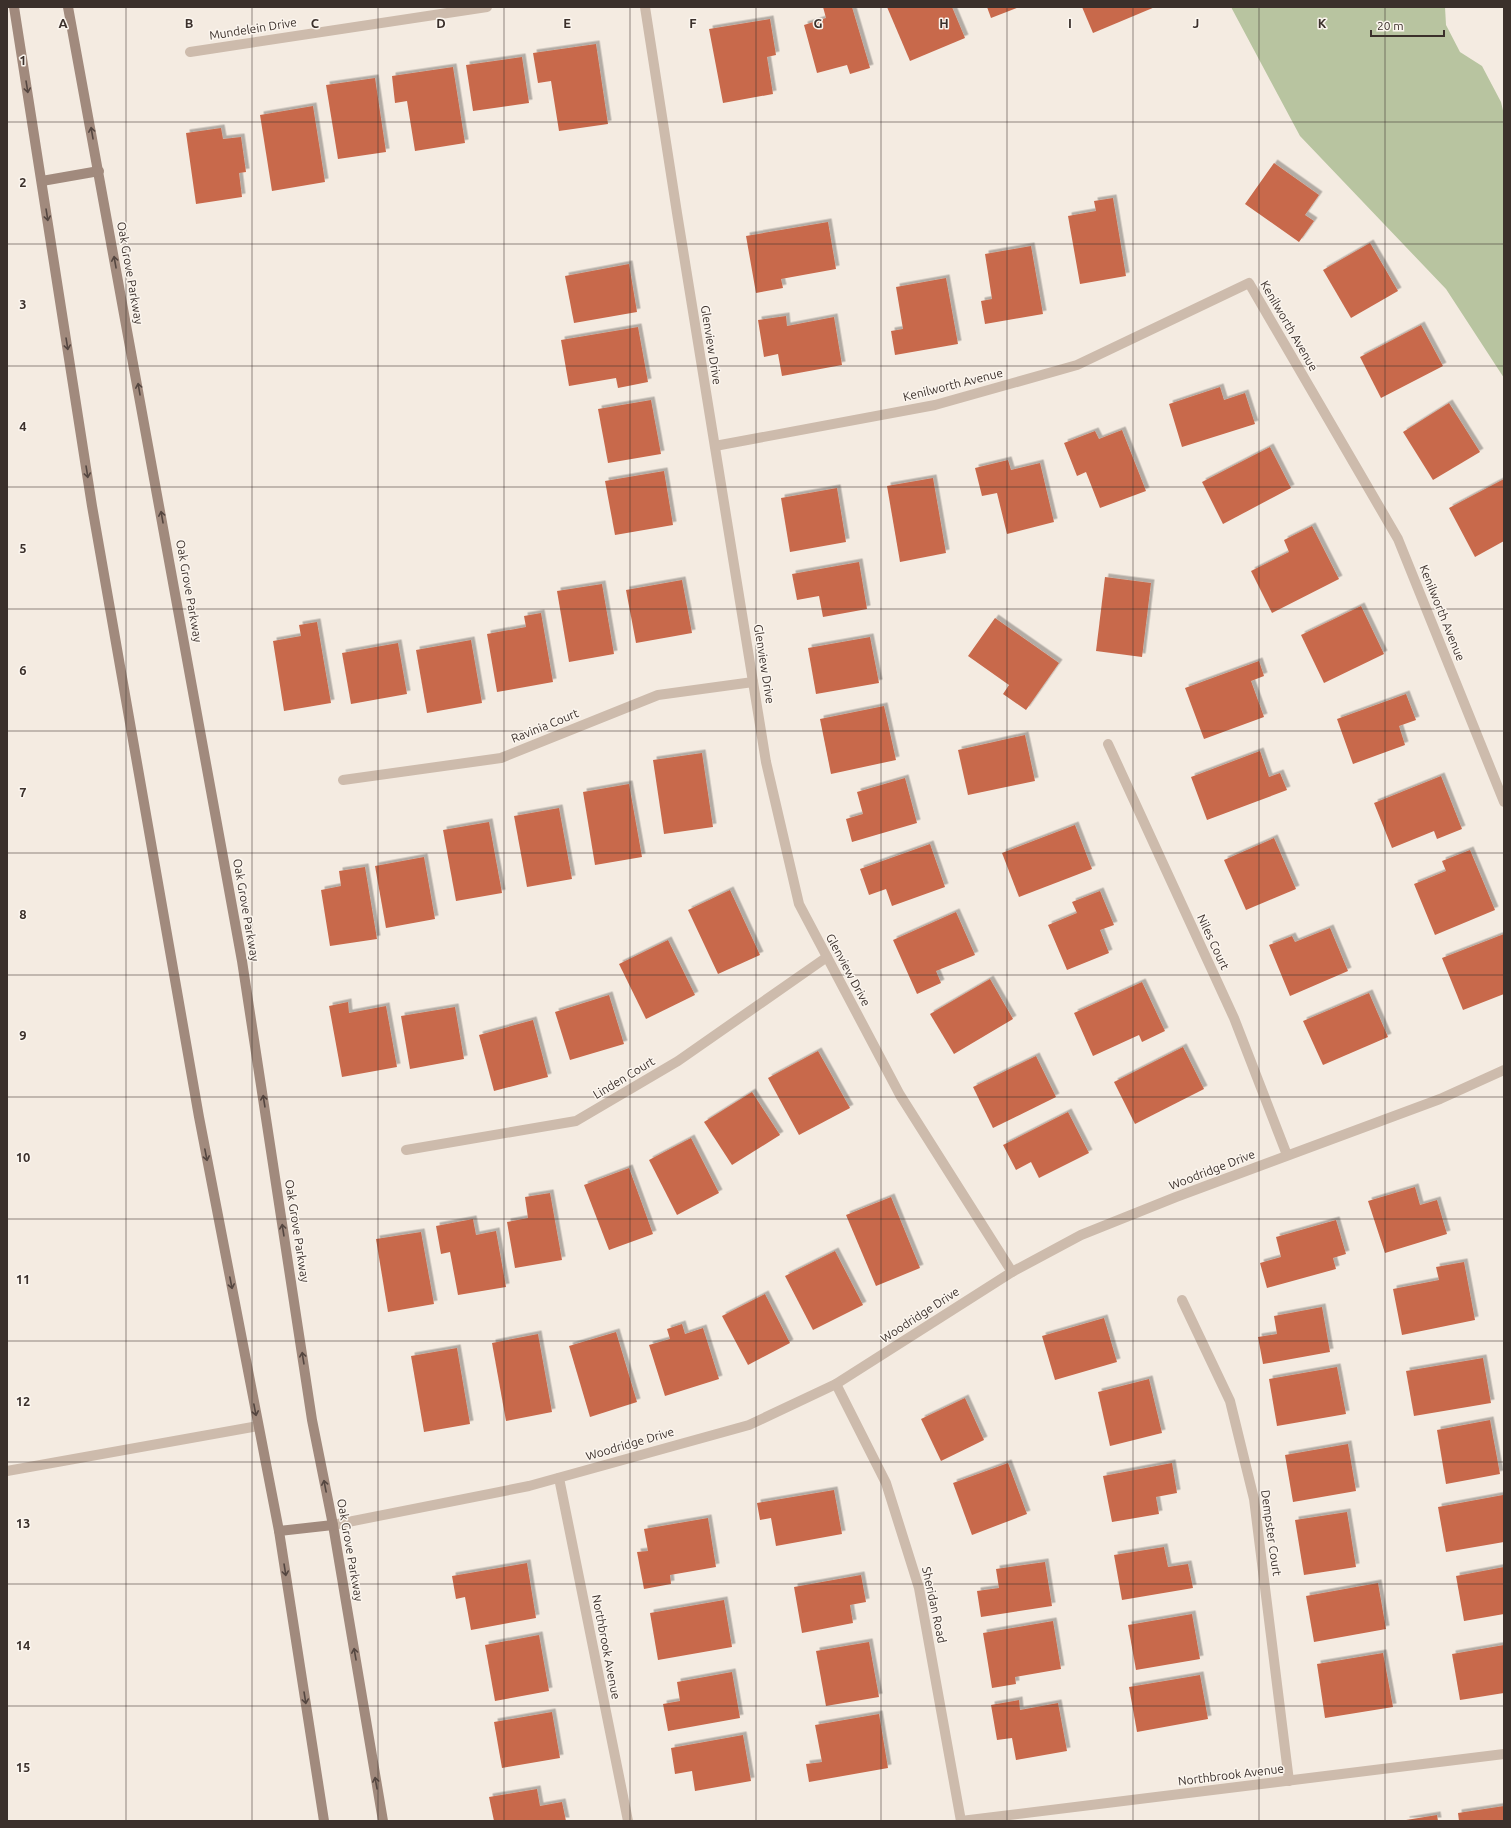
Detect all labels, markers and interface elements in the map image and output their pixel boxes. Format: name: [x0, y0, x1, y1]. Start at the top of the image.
scale bar: [1371, 12, 1444, 38]
street label: Mundelein Drive: [208, 15, 298, 42]
text: A: [58, 16, 68, 30]
text: B: [185, 16, 194, 30]
text: C: [311, 16, 320, 30]
text: D: [436, 16, 446, 30]
text: E: [563, 16, 571, 30]
text: F: [689, 16, 697, 30]
text: G: [814, 16, 823, 30]
text: H: [939, 16, 949, 30]
text: I: [1068, 16, 1072, 30]
text: J: [1193, 16, 1199, 30]
text: K: [1318, 16, 1327, 30]
text: 20 m: [1377, 19, 1404, 32]
text: 1: [19, 53, 27, 67]
one-way arrow: [23, 80, 31, 93]
one-way arrow: [87, 127, 95, 140]
text: 2: [19, 175, 27, 189]
one-way arrow: [43, 209, 51, 222]
street label: Oak Grove Parkway: [115, 221, 146, 326]
one-way arrow: [111, 255, 119, 268]
street label: Kenilworth Avenue: [1258, 278, 1321, 373]
text: 3: [19, 297, 27, 311]
street label: Glenview Drive: [699, 304, 724, 386]
one-way arrow: [63, 337, 71, 350]
street label: Kenilworth Avenue: [902, 366, 1004, 403]
one-way arrow: [135, 383, 143, 396]
text: 4: [19, 419, 27, 433]
one-way arrow: [83, 465, 91, 478]
one-way arrow: [158, 511, 166, 524]
street label: Oak Grove Parkway: [174, 539, 205, 644]
text: 5: [19, 541, 27, 555]
street label: Kenilworth Avenue: [1417, 563, 1468, 663]
street label: Glenview Drive: [752, 623, 777, 705]
text: 6: [19, 663, 27, 677]
street label: Ravinia Court: [509, 706, 581, 745]
text: 7: [19, 785, 27, 799]
street label: Oak Grove Parkway: [231, 858, 262, 963]
text: 8: [19, 907, 27, 921]
street label: Niles Court: [1195, 912, 1232, 972]
street label: Glenview Drive: [824, 931, 873, 1008]
text: 9: [19, 1028, 27, 1042]
street label: Linden Court: [591, 1054, 657, 1101]
one-way arrow: [260, 1095, 268, 1108]
street label: Woodridge Drive: [1167, 1147, 1257, 1192]
one-way arrow: [202, 1148, 210, 1161]
text: 10: [16, 1150, 30, 1164]
street label: Oak Grove Parkway: [283, 1178, 312, 1284]
one-way arrow: [279, 1224, 287, 1237]
text: 11: [16, 1272, 30, 1286]
one-way arrow: [227, 1276, 235, 1289]
street label: Woodridge Drive: [878, 1284, 961, 1345]
one-way arrow: [299, 1352, 307, 1365]
text: 12: [16, 1394, 30, 1408]
one-way arrow: [251, 1403, 259, 1416]
street label: Woodridge Drive: [584, 1425, 675, 1462]
one-way arrow: [321, 1480, 329, 1493]
street label: Dempster Court: [1259, 1489, 1284, 1577]
street label: Oak Grove Parkway: [335, 1498, 366, 1603]
text: 13: [16, 1516, 30, 1530]
one-way arrow: [281, 1563, 289, 1576]
street label: Sheridan Road: [920, 1566, 949, 1644]
street label: Northbrook Avenue: [590, 1593, 623, 1700]
text: 14: [16, 1638, 30, 1652]
one-way arrow: [350, 1648, 358, 1661]
one-way arrow: [301, 1691, 309, 1704]
text: 15: [16, 1760, 30, 1774]
street label: Northbrook Avenue: [1177, 1762, 1285, 1787]
one-way arrow: [372, 1776, 380, 1789]

